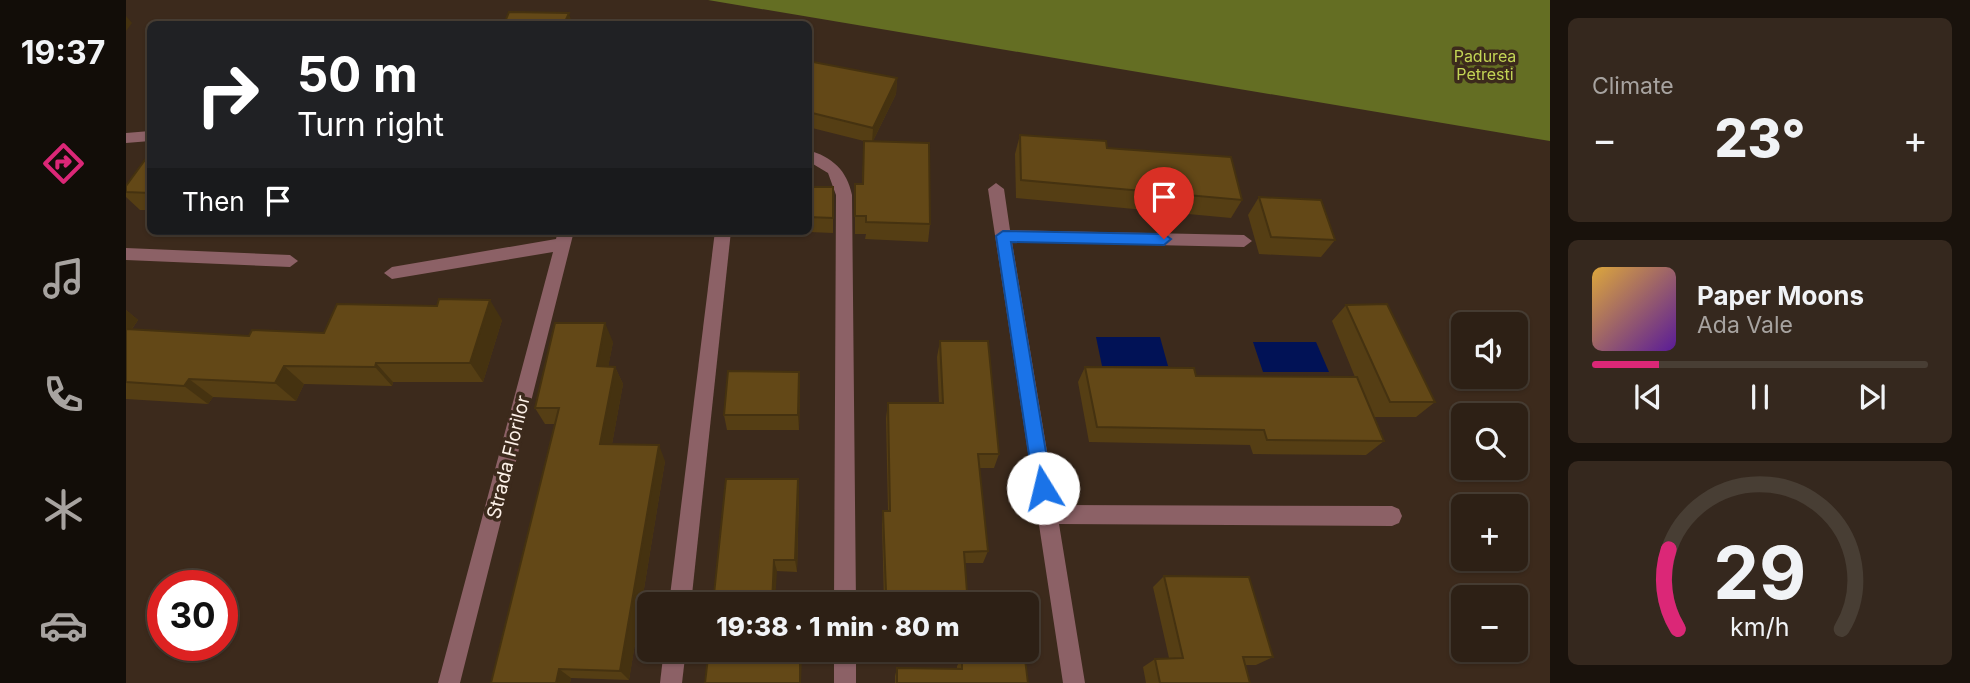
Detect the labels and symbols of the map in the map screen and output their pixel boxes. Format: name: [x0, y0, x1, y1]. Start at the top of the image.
park label: Padurea Petresti: [1454, 46, 1516, 84]
pin: [1134, 167, 1194, 239]
street label: Strada Florilor: [482, 393, 535, 521]
position arrow: [1006, 451, 1080, 525]
speed limit sign: 30: [147, 570, 238, 661]

